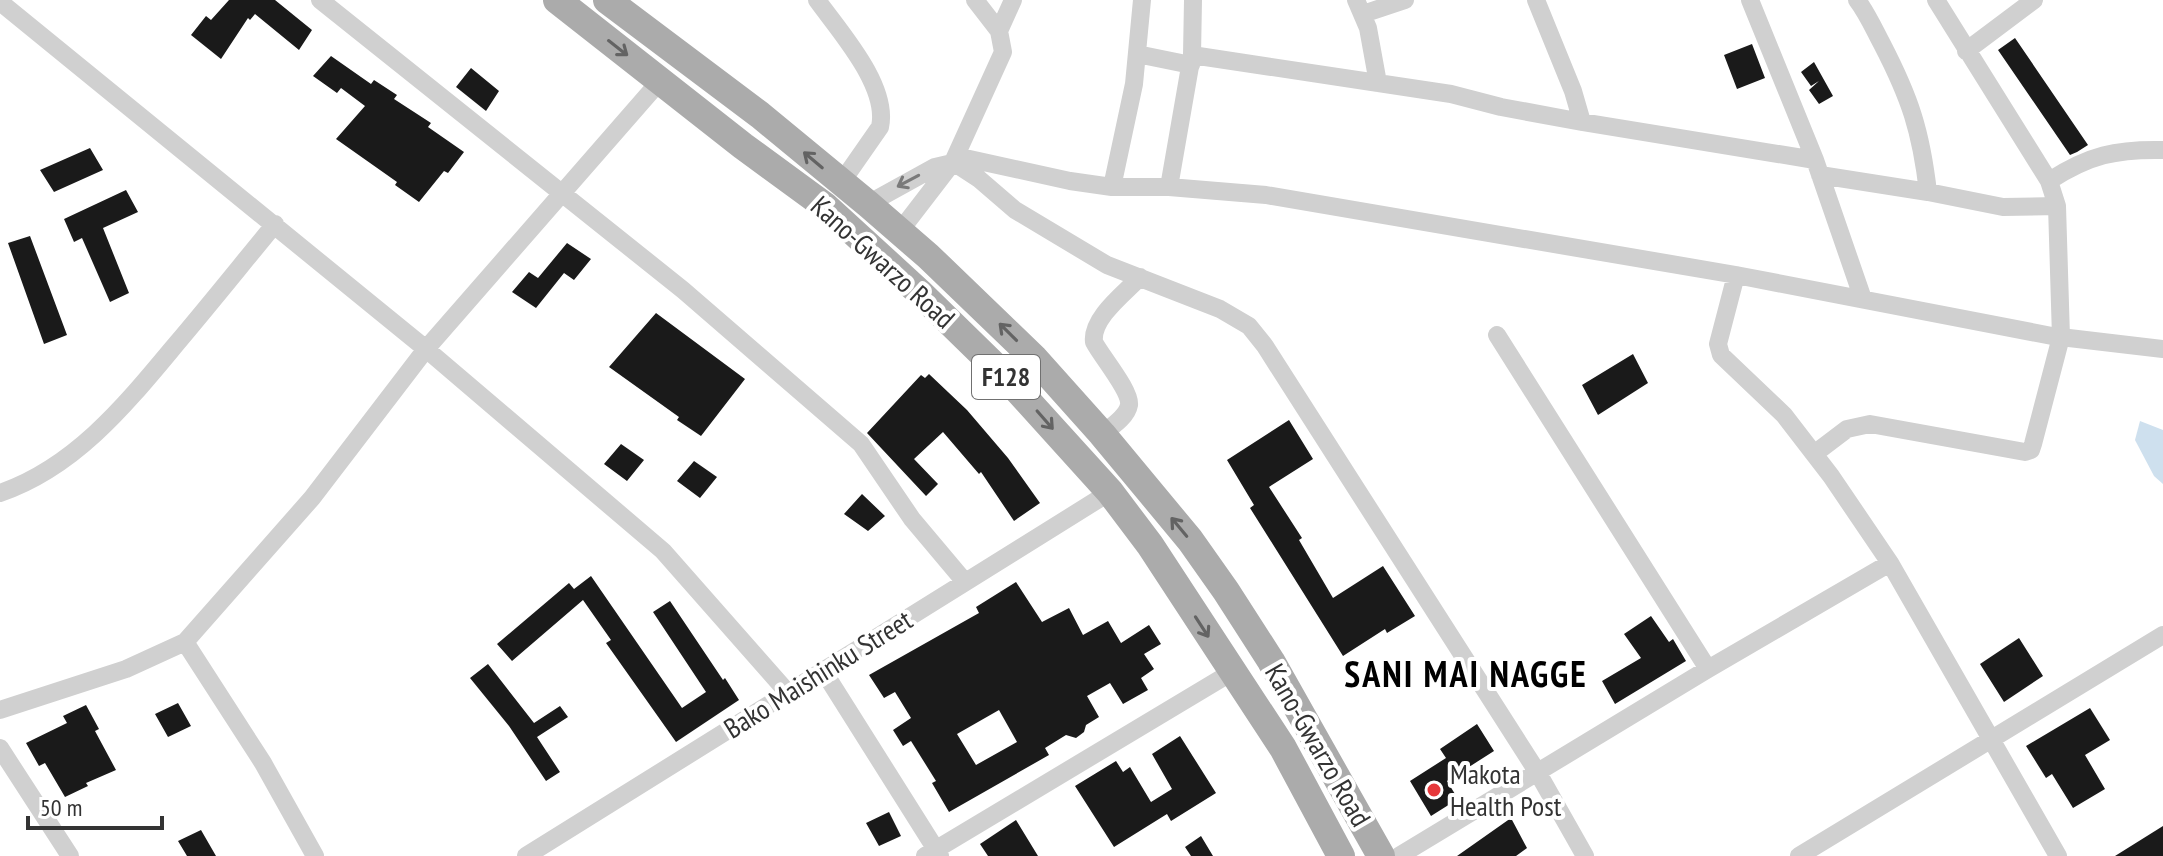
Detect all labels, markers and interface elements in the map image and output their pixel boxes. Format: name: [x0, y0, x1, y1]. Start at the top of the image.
one-way arrow: [607, 39, 628, 57]
one-way arrow: [803, 151, 824, 169]
one-way arrow: [897, 173, 921, 189]
street label: Kano-Gwarzo Road: [803, 187, 963, 336]
one-way arrow: [999, 323, 1018, 342]
road number: F128: [972, 355, 1040, 399]
one-way arrow: [1036, 410, 1054, 430]
one-way arrow: [1170, 518, 1188, 538]
street label: Bako Maishinku Street: [717, 601, 919, 746]
one-way arrow: [1195, 615, 1211, 638]
district label: SANI MAI NAGGE: [1344, 650, 1588, 697]
street label: Kano-Gwarzo Road: [1257, 657, 1380, 833]
place label: Makota Health Post: [1450, 755, 1562, 824]
scale bar: [28, 780, 162, 830]
marker: Makota Health Post: [1425, 781, 1443, 799]
text: 50 m: [40, 792, 82, 823]

